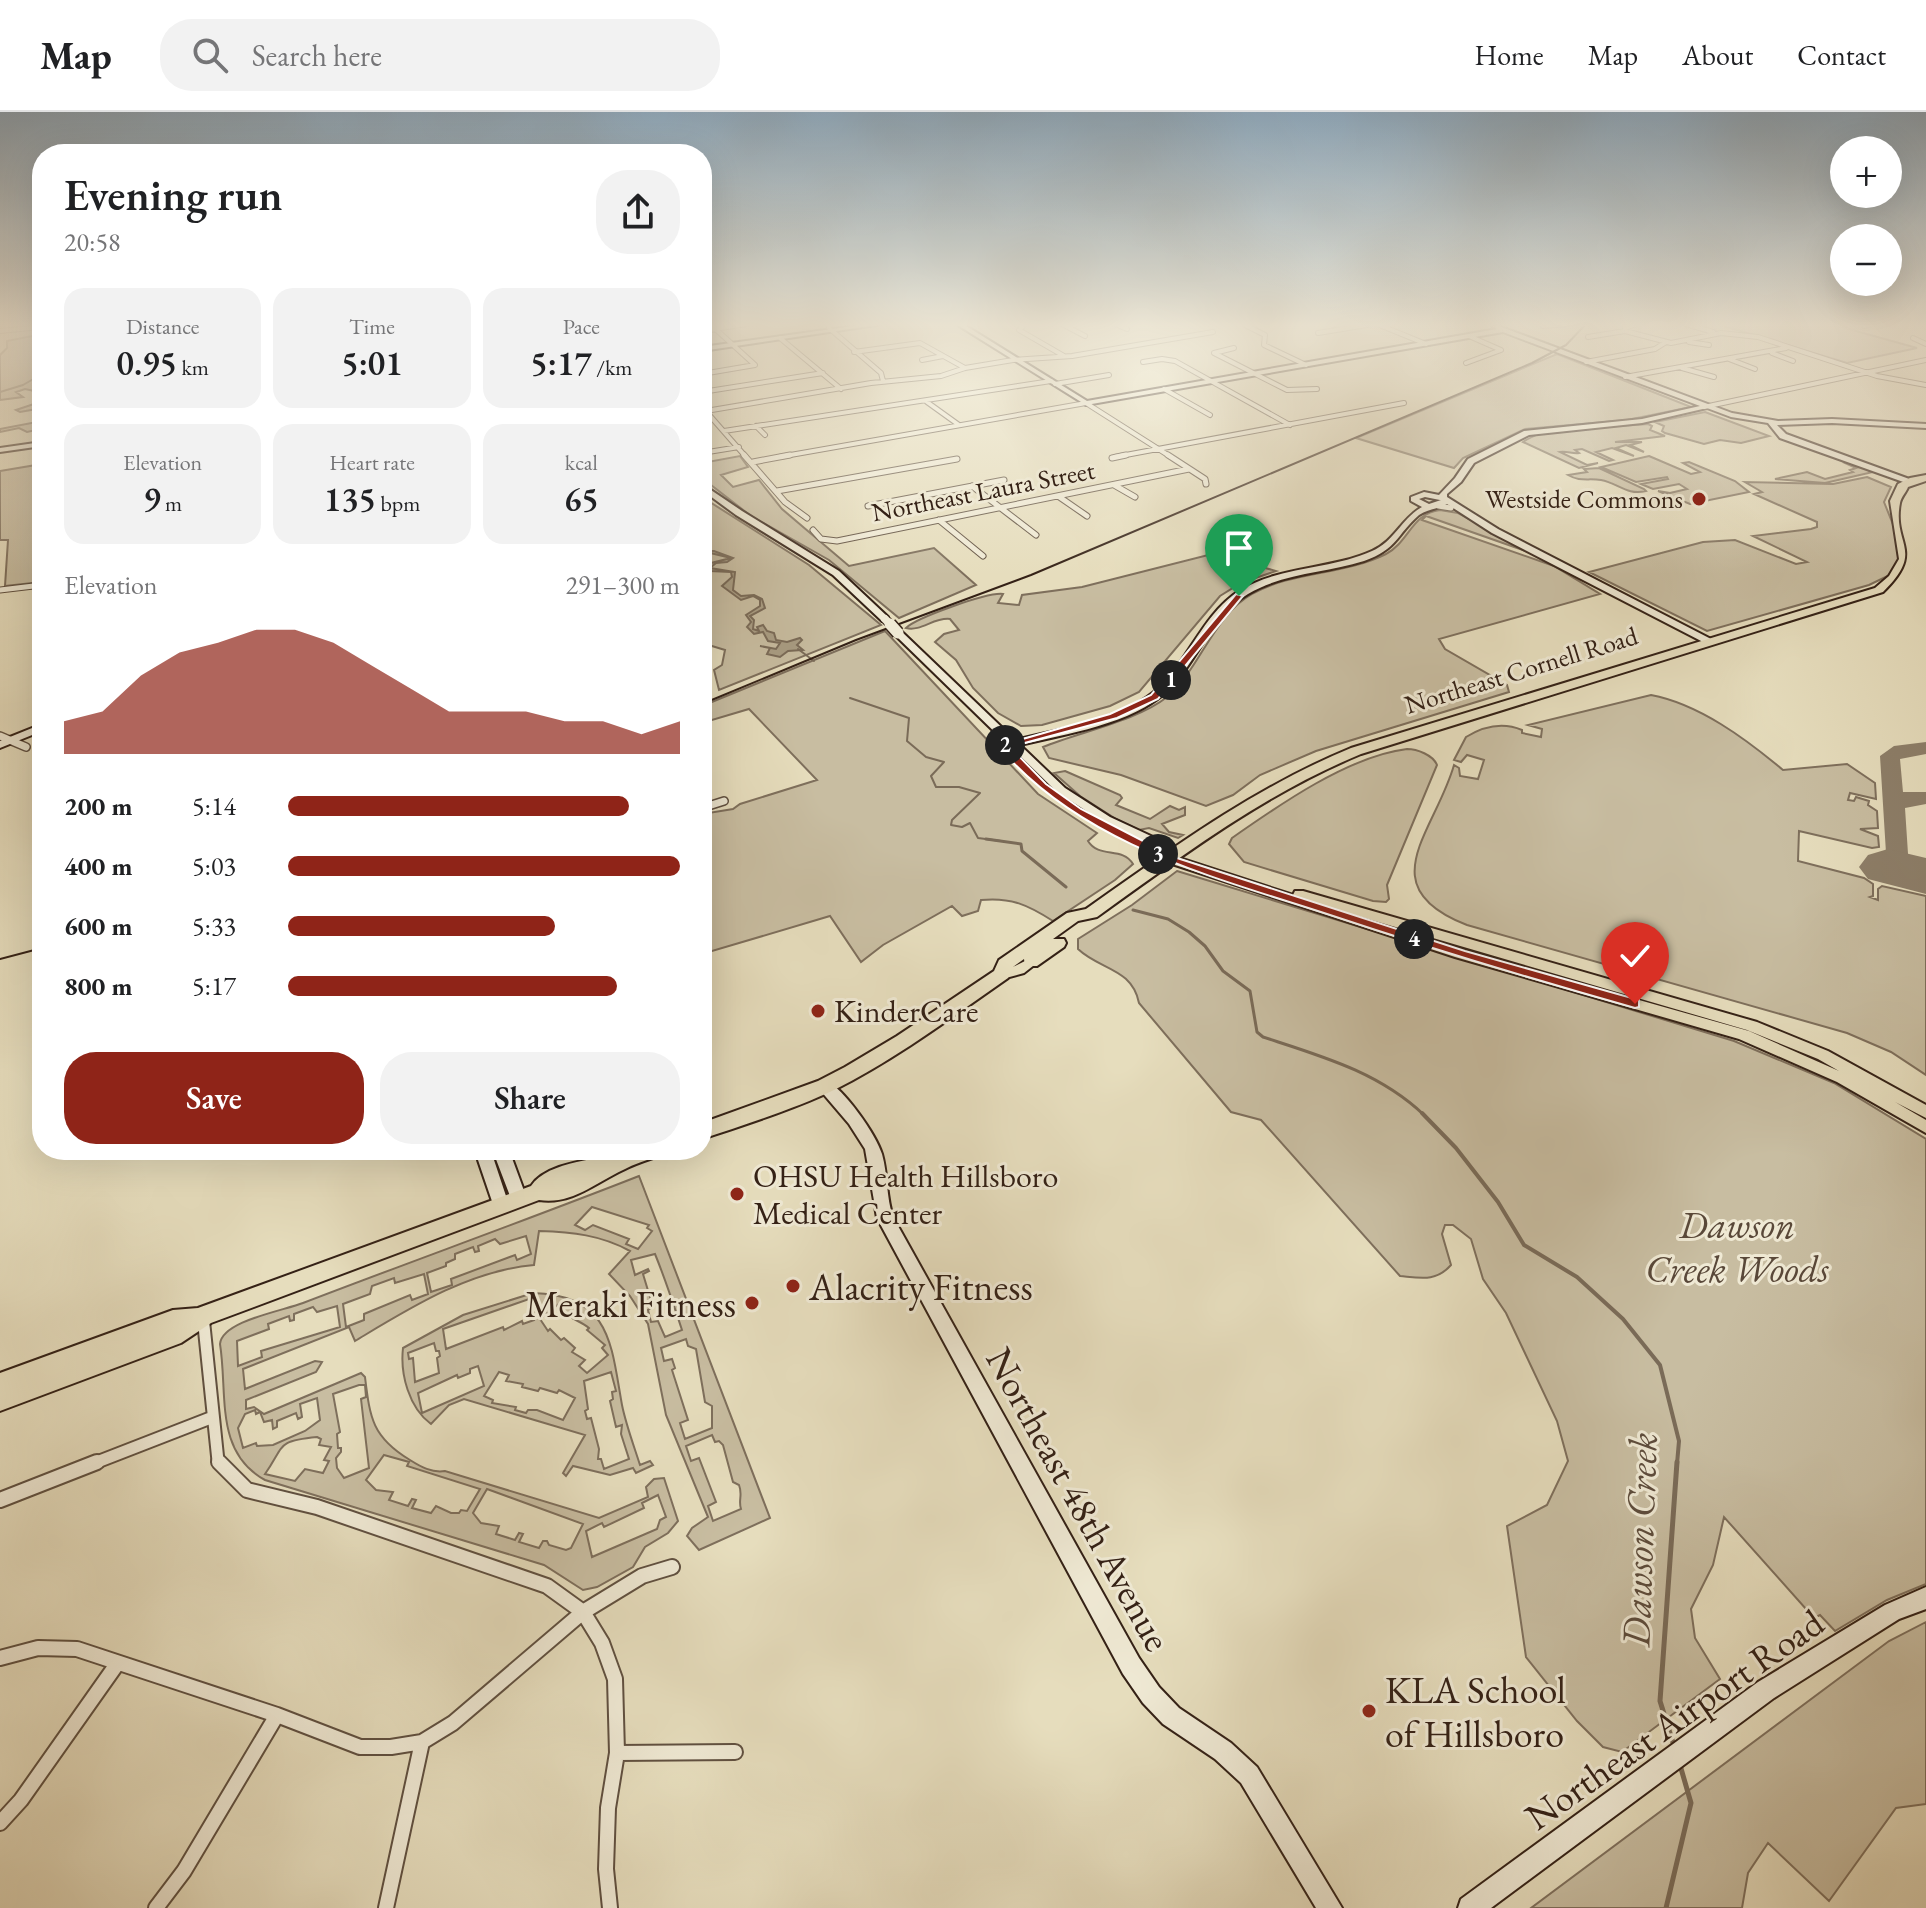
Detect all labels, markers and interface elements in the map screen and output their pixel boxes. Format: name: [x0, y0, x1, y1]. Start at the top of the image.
search box: [160, 19, 720, 91]
text: Map: [40, 31, 112, 80]
icon: search: [188, 33, 232, 77]
text: Search here: [252, 36, 382, 75]
text: Home: [1474, 37, 1544, 73]
text: Map: [1588, 37, 1638, 73]
text: About: [1682, 37, 1753, 73]
text: Contact: [1797, 37, 1886, 73]
map controls: [1830, 136, 1902, 296]
button: +: [1830, 136, 1902, 208]
text: Evening run: [64, 166, 283, 223]
button: share: [596, 170, 680, 254]
button: −: [1830, 224, 1902, 296]
text: 20:58: [64, 225, 120, 259]
text: Distance: [126, 312, 199, 341]
text: Time: [349, 312, 395, 341]
text: Pace: [563, 312, 600, 341]
text: 0.95: [116, 341, 177, 385]
text: 5:01: [341, 341, 403, 385]
text: 5:17: [530, 341, 592, 385]
text: km: [177, 353, 209, 382]
text: /km: [592, 353, 632, 382]
text: Elevation: [123, 448, 202, 477]
text: Heart rate: [329, 448, 415, 477]
text: kcal: [565, 448, 598, 477]
street label: Northeast Laura Street: [869, 453, 1097, 529]
text: 9: [143, 477, 161, 521]
text: 135: [324, 477, 376, 521]
text: 65: [564, 477, 599, 521]
place label: Westside Commons: [1485, 482, 1683, 516]
text: m: [161, 489, 182, 518]
text: bpm: [376, 489, 420, 518]
marker: Westside Commons: [1690, 490, 1708, 508]
pin: [1205, 514, 1273, 596]
icon: arrive: [1217, 526, 1261, 570]
text: Elevation: [64, 568, 158, 602]
text: 291–300 m: [565, 568, 680, 602]
street label: Northeast Cornell Road: [1400, 618, 1642, 722]
pin: 1: [1151, 660, 1191, 700]
text: 1: [1165, 665, 1177, 694]
pin: 2: [985, 725, 1025, 765]
text: 2: [999, 730, 1011, 759]
text: 200 m: [64, 789, 132, 823]
text: 5:14: [192, 789, 236, 823]
pin: 3: [1138, 834, 1178, 874]
text: 3: [1152, 839, 1164, 868]
text: 400 m: [64, 849, 132, 883]
text: 5:03: [192, 849, 236, 883]
text: 600 m: [64, 909, 132, 943]
text: 5:33: [192, 909, 236, 943]
pin: 4: [1394, 919, 1434, 959]
pin: [1601, 922, 1669, 1004]
text: 4: [1408, 924, 1420, 953]
icon: check: [1613, 934, 1657, 978]
text: 800 m: [64, 969, 132, 1003]
text: 5:17: [192, 969, 236, 1003]
place label: KinderCare: [834, 990, 979, 1032]
marker: KinderCare: [809, 1002, 827, 1020]
button: Save: [64, 1052, 364, 1144]
button: Share: [380, 1052, 680, 1144]
place label: OHSU Health Hillsboro Medical Center: [753, 1155, 1058, 1234]
marker: OHSU Health Hillsboro Medical Center: [728, 1185, 746, 1203]
park label: Dawson Creek Woods: [1645, 1200, 1829, 1293]
place label: Alacrity Fitness: [808, 1262, 1033, 1311]
marker: Alacrity Fitness: [784, 1277, 802, 1295]
place label: Meraki Fitness: [525, 1279, 736, 1328]
marker: Meraki Fitness: [743, 1294, 761, 1312]
street label: Northeast 48th Avenue: [975, 1339, 1183, 1659]
water label: Dawson Creek: [1609, 1432, 1669, 1649]
street label: Northeast Airport Road: [1515, 1597, 1833, 1840]
place label: KLA School of Hillsboro: [1385, 1665, 1566, 1758]
marker: KLA School of Hillsboro: [1360, 1702, 1378, 1720]

